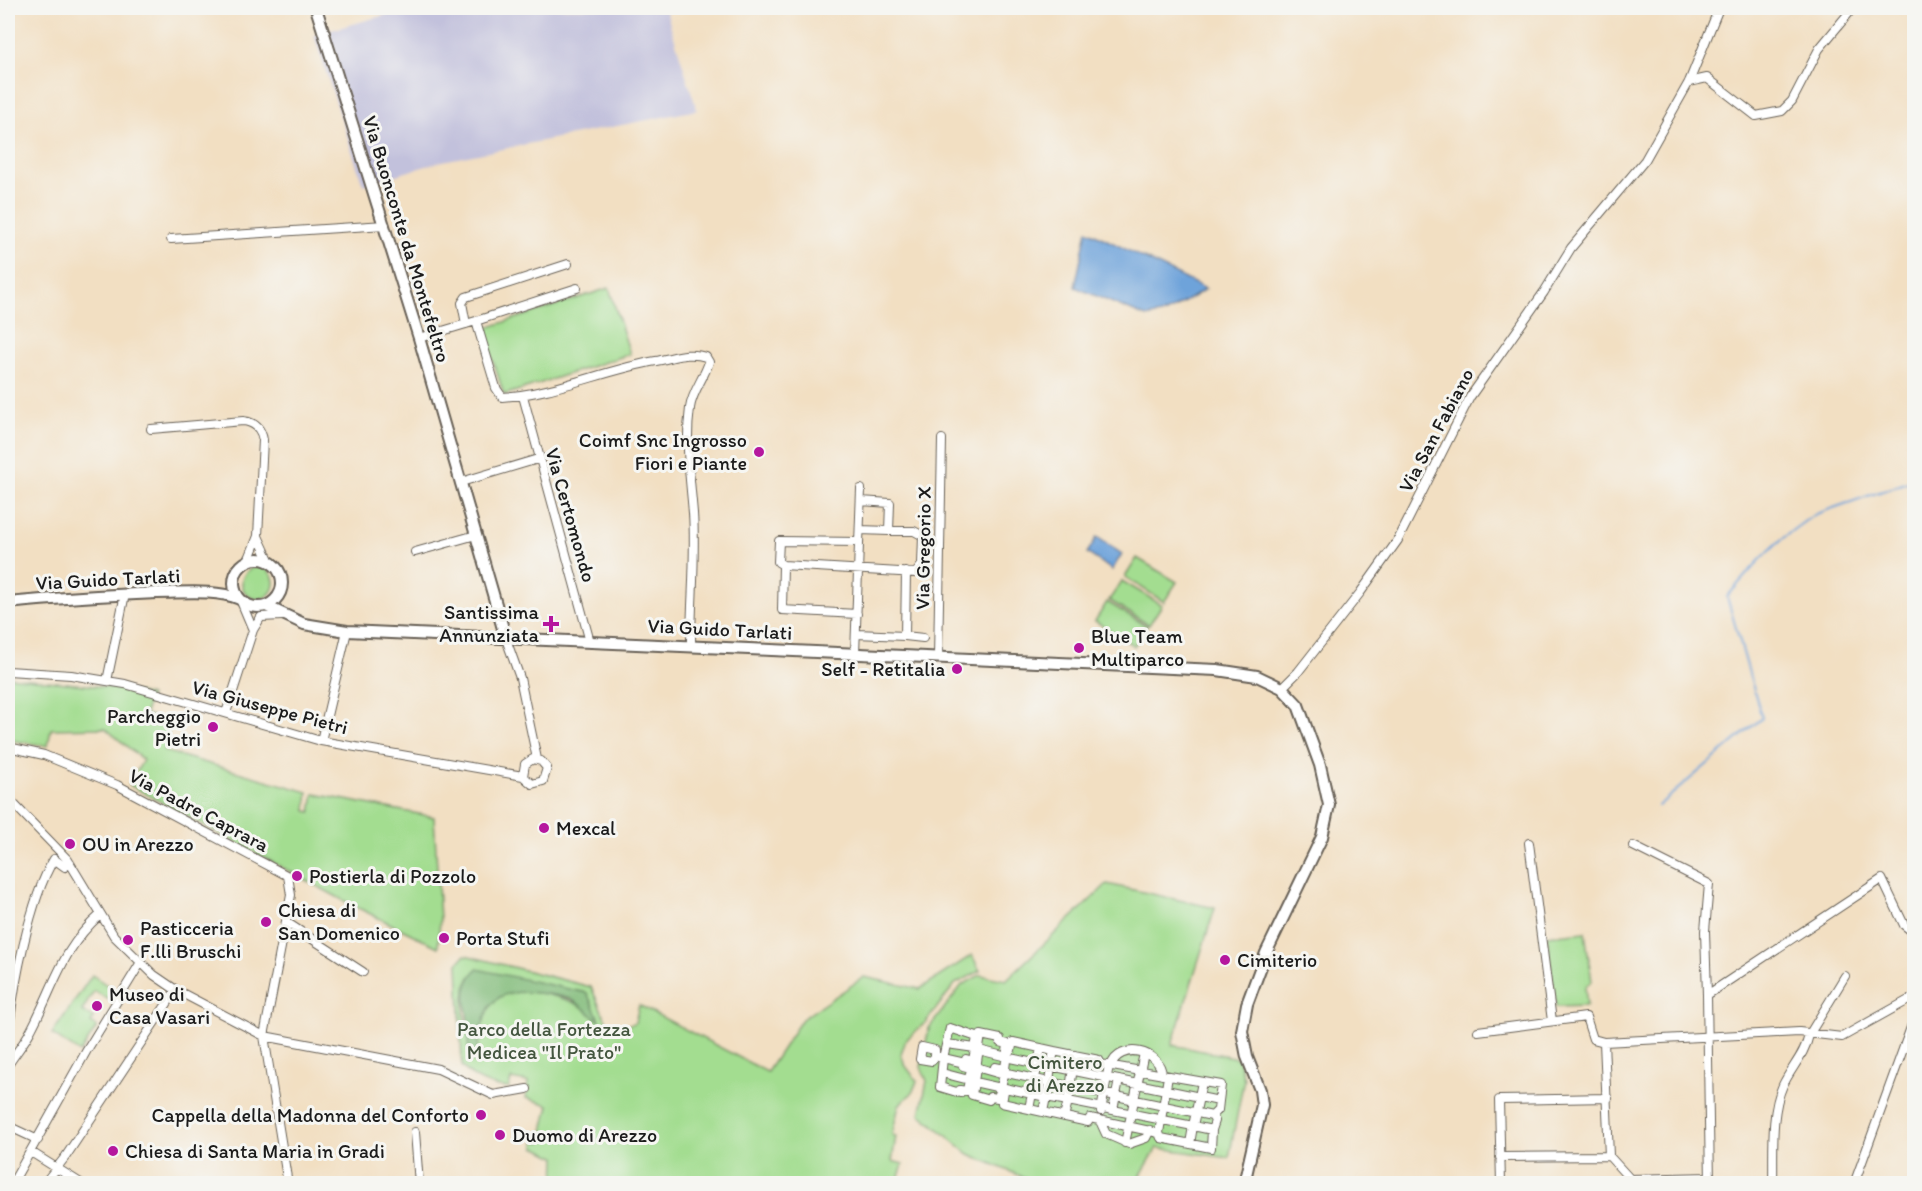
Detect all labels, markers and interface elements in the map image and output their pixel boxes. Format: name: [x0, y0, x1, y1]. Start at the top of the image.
street label: Via Buonconte da Montefeltro: [358, 113, 456, 365]
street label: Via San Fabiano: [1393, 364, 1479, 496]
place label: Coimf Snc Ingrosso Fiori e Piante: [579, 428, 747, 475]
street label: Via Certomondo: [540, 445, 602, 585]
marker: Coimf Snc Ingrosso Fiori e Piante: [752, 445, 766, 459]
street label: Via Gregorio X: [910, 486, 936, 610]
street label: Via Guido Tarlati: [35, 563, 181, 595]
place label: Santissima Annunziata: [439, 600, 540, 647]
street label: Via Guido Tarlati: [647, 613, 793, 645]
marker: Santissima Annunziata: [544, 617, 558, 631]
place label: Blue Team Multiparco: [1091, 624, 1184, 671]
marker: Blue Team Multiparco: [1072, 641, 1086, 655]
place label: Self - Retitalia: [821, 657, 945, 681]
marker: Self - Retitalia: [950, 662, 964, 676]
street label: Via Giuseppe Pietri: [189, 675, 351, 739]
place label: Parcheggio Pietri: [107, 704, 201, 751]
marker: Parcheggio Pietri: [206, 720, 220, 734]
street label: Via Padre Caprara: [125, 763, 274, 857]
place label: Mexcal: [556, 816, 616, 840]
marker: Mexcal: [537, 821, 551, 835]
place label: OU in Arezzo: [82, 832, 194, 856]
marker: OU in Arezzo: [63, 837, 77, 851]
place label: Postierla di Pozzolo: [309, 864, 476, 888]
marker: Postierla di Pozzolo: [290, 869, 304, 883]
place label: Chiesa di San Domenico: [278, 898, 400, 945]
marker: Chiesa di San Domenico: [259, 915, 273, 929]
place label: Pasticceria F.lli Bruschi: [140, 916, 241, 963]
place label: Porta Stufi: [456, 926, 549, 950]
marker: Porta Stufi: [437, 931, 451, 945]
marker: Pasticceria F.lli Bruschi: [121, 933, 135, 947]
place label: Cimiterio: [1237, 948, 1317, 972]
marker: Cimiterio: [1218, 953, 1232, 967]
place label: Museo di Casa Vasari: [109, 982, 210, 1029]
marker: Museo di Casa Vasari: [90, 999, 104, 1013]
park label: Parco della Fortezza Medicea "Il Prato": [457, 1017, 632, 1064]
park label: Cimitero di Arezzo: [1025, 1050, 1105, 1097]
place label: Cappella della Madonna del Conforto: [151, 1103, 469, 1127]
marker: Cappella della Madonna del Conforto: [474, 1108, 488, 1122]
place label: Duomo di Arezzo: [512, 1123, 657, 1147]
marker: Duomo di Arezzo: [493, 1128, 507, 1142]
place label: Chiesa di Santa Maria in Gradi: [125, 1139, 385, 1163]
marker: Chiesa di Santa Maria in Gradi: [106, 1144, 120, 1158]

